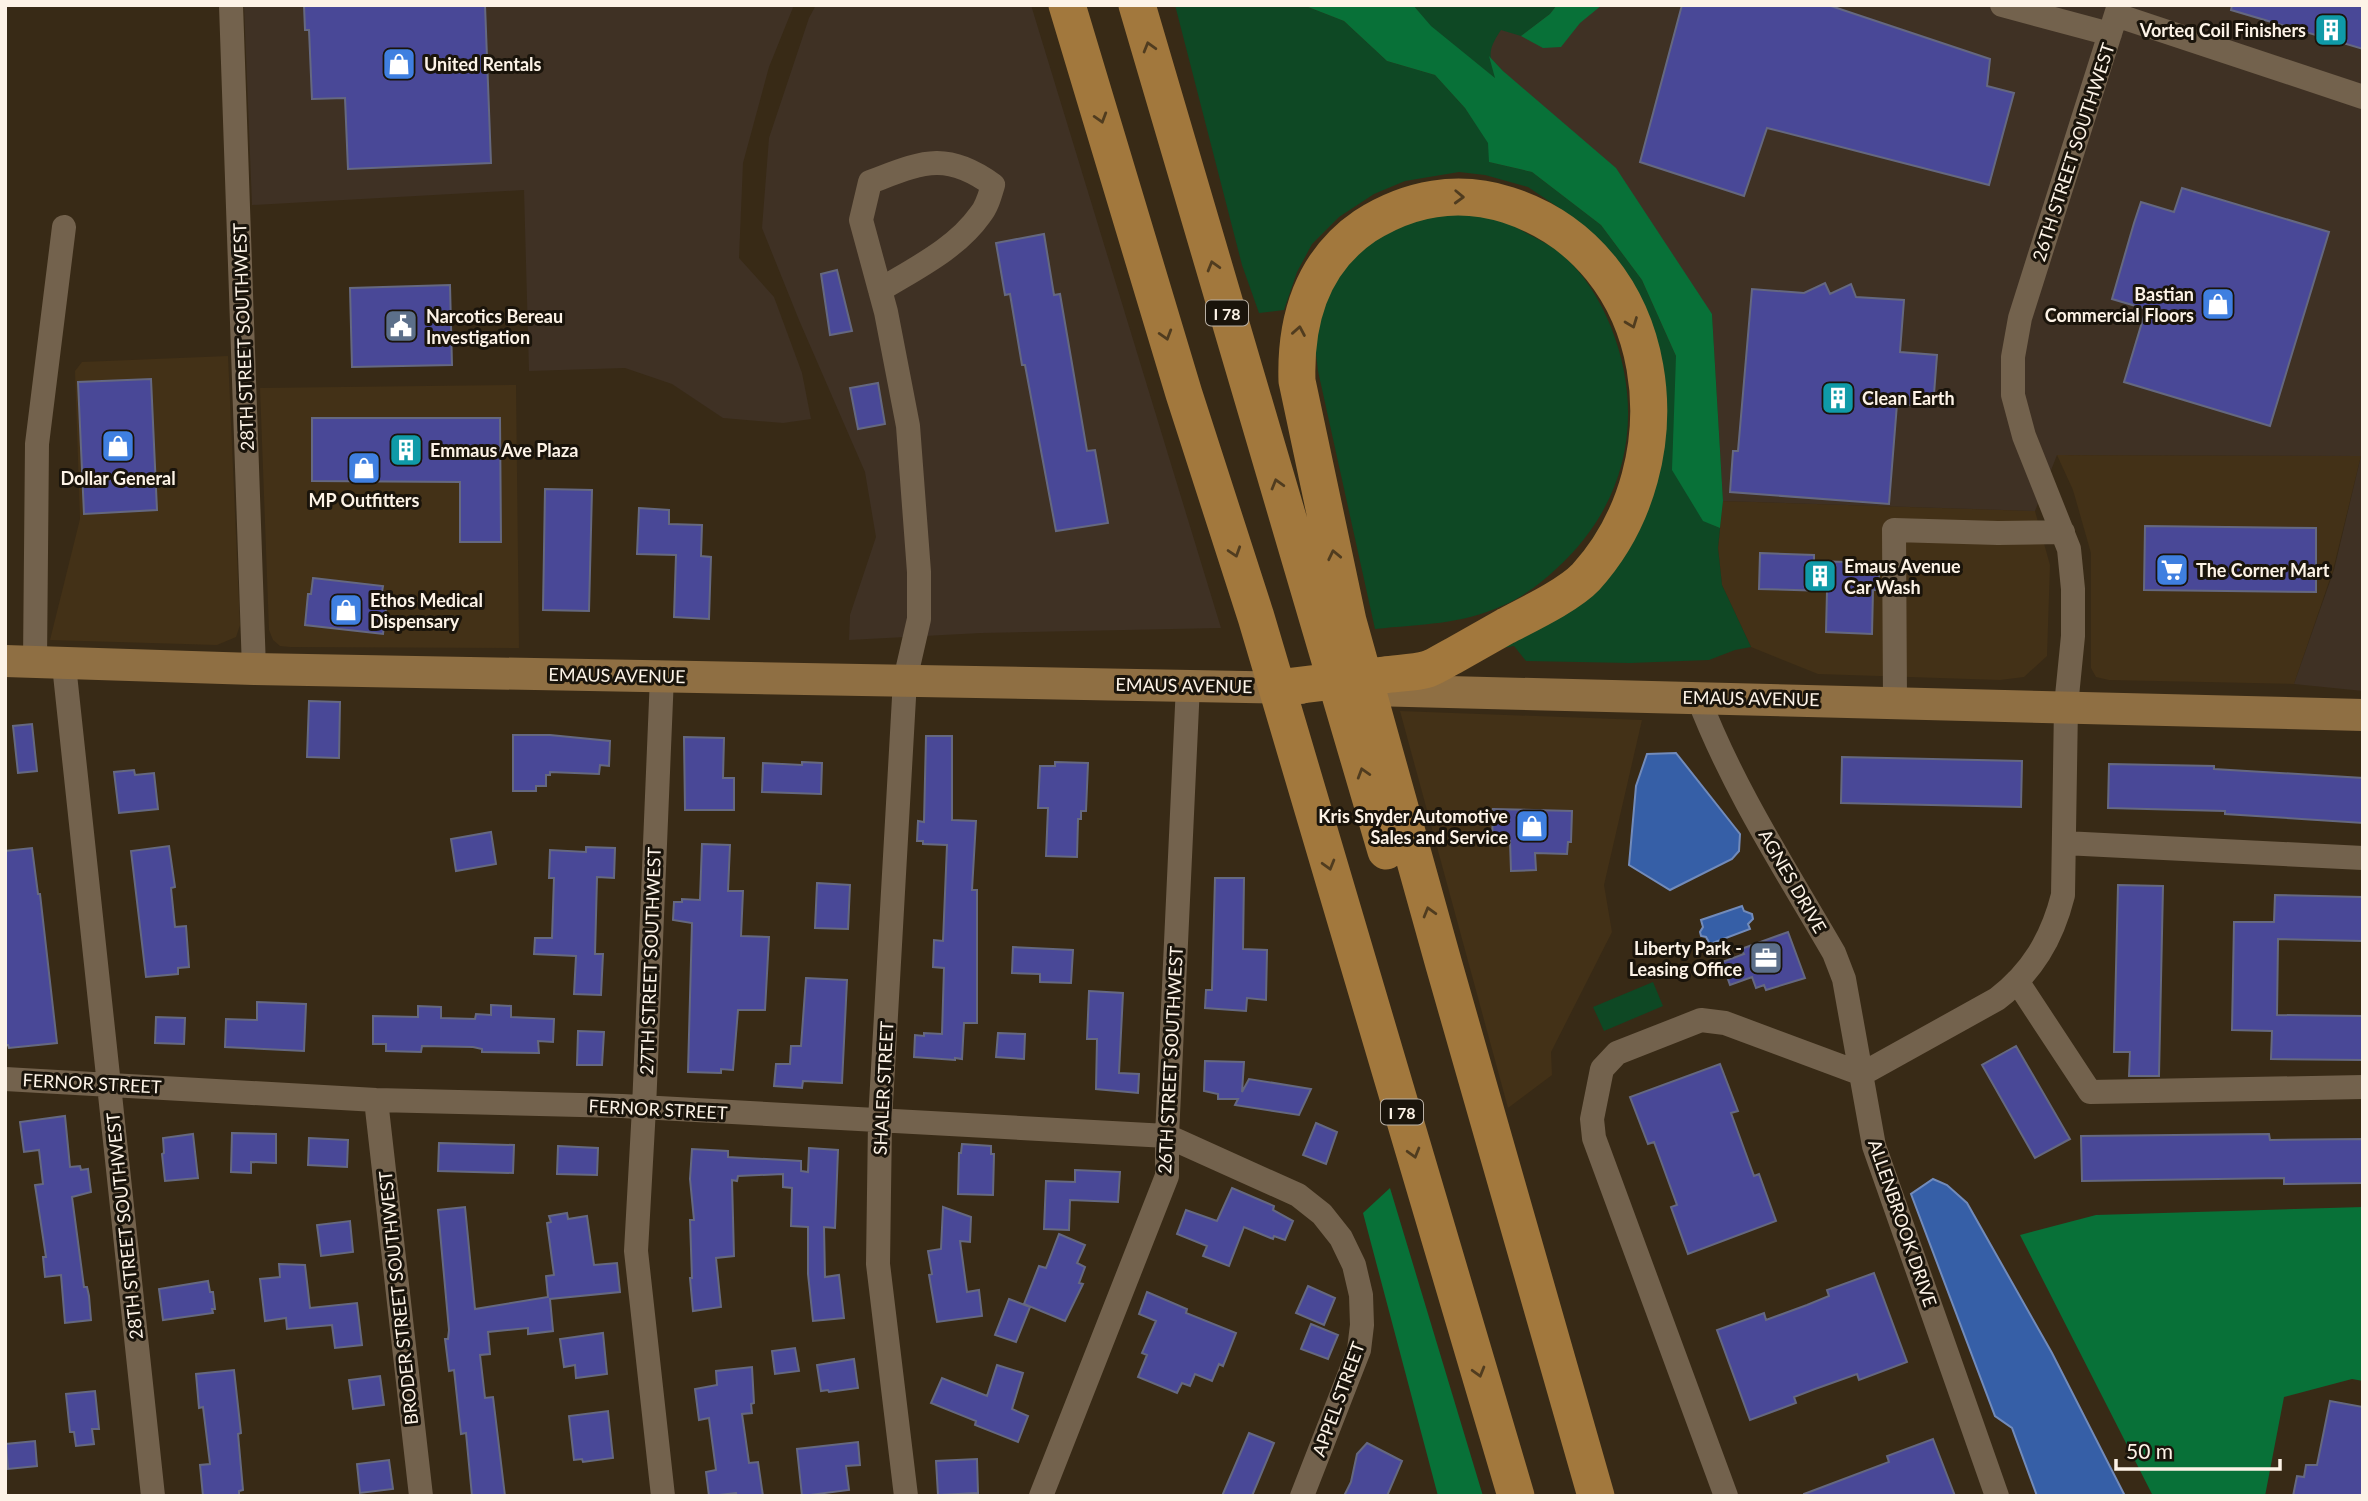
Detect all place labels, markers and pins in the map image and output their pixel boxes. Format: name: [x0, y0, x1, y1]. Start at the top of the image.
building icon: Vorteq Coil Finishers: [2312, 11, 2350, 49]
place label: Vorteq Coil Finishers: [2139, 19, 2306, 41]
shop icon: United Rentals: [380, 45, 418, 83]
place label: United Rentals: [424, 53, 542, 75]
place label: Bastian Commercial Floors: [2045, 283, 2194, 326]
shop icon: Bastian Commercial Floors: [2199, 285, 2237, 323]
place label: Narcotics Bereau Investigation: [426, 305, 563, 348]
public building icon: Narcotics Bereau Investigation: [382, 307, 420, 345]
building icon: Clean Earth: [1819, 379, 1857, 417]
place label: Clean Earth: [1862, 387, 1955, 409]
shop icon: Dollar General: [99, 427, 137, 465]
building icon: Emmaus Ave Plaza: [387, 431, 425, 469]
place label: Emmaus Ave Plaza: [430, 439, 578, 461]
shop icon: MP Outfitters: [345, 449, 383, 487]
place label: Dollar General: [60, 467, 176, 489]
place label: MP Outfitters: [309, 489, 420, 511]
supermarket icon: The Corner Mart: [2153, 551, 2191, 589]
place label: Emaus Avenue Car Wash: [1844, 555, 1961, 598]
building icon: Emaus Avenue Car Wash: [1801, 557, 1839, 595]
place label: The Corner Mart: [2196, 559, 2330, 581]
place label: Ethos Medical Dispensary: [370, 589, 483, 632]
shop icon: Ethos Medical Dispensary: [327, 591, 365, 629]
place label: Kris Snyder Automotive Sales and Service: [1318, 805, 1508, 848]
shop icon: Kris Snyder Automotive Sales and Service: [1513, 807, 1551, 845]
place label: Liberty Park - Leasing Office: [1629, 937, 1742, 980]
office icon: Liberty Park - Leasing Office: [1747, 939, 1785, 977]

